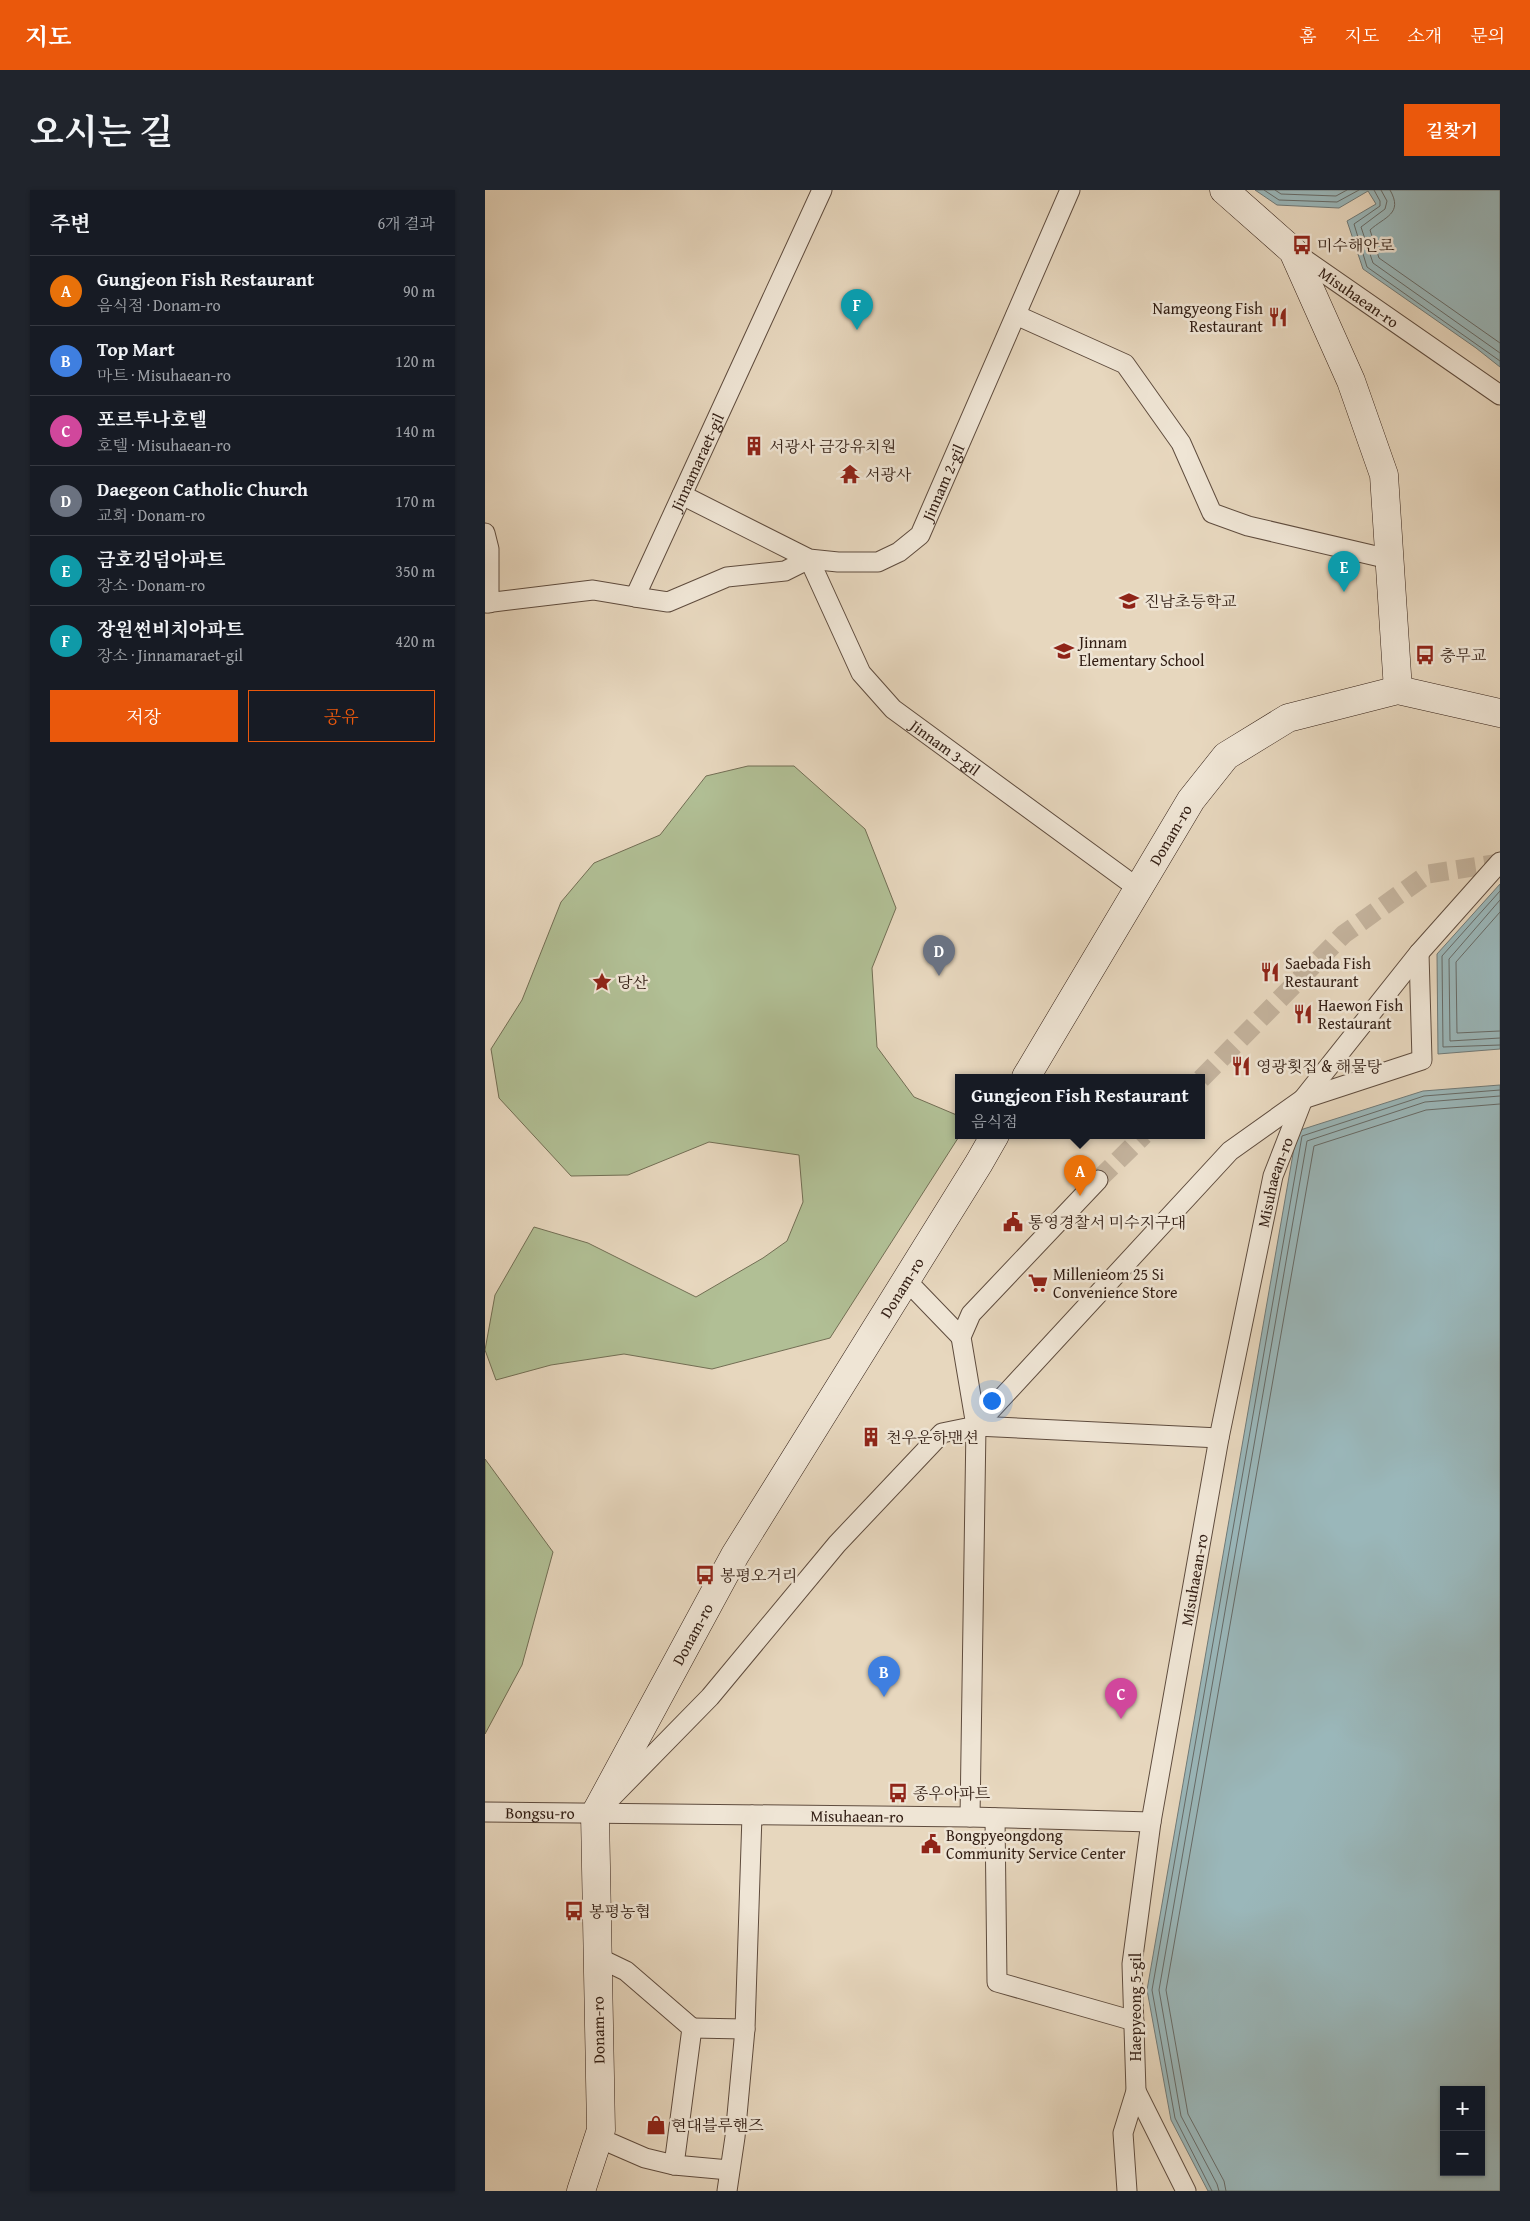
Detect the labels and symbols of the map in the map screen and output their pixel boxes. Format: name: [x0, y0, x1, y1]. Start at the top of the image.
place label: 미수해안로: [1317, 233, 1395, 257]
bus stop icon: 미수해안로: [1291, 234, 1313, 256]
street label: Misuhaean-ro: [1314, 261, 1404, 334]
pin: F: [841, 289, 873, 330]
place label: Namgyeong Fish Restaurant: [1153, 296, 1263, 338]
restaurant icon: Namgyeong Fish Restaurant: [1267, 306, 1289, 328]
street label: Jinnamaraet-gil: [663, 409, 730, 517]
place label: 서광사 금강유치원: [769, 434, 896, 458]
building icon: 서광사 금강유치원: [743, 435, 765, 457]
street label: Jinnam 2-gil: [915, 440, 970, 527]
place label: 서광사: [865, 462, 912, 486]
temple icon: 서광사: [839, 463, 861, 485]
pin: E: [1328, 551, 1360, 592]
place label: 진남초등학교: [1144, 589, 1237, 613]
school or university icon: 진남초등학교: [1118, 590, 1140, 612]
place label: Jinnam Elementary School: [1077, 630, 1205, 672]
school or university icon: Jinnam Elementary School: [1053, 640, 1075, 662]
place label: 충무교: [1440, 643, 1486, 667]
bus stop icon: 충무교: [1414, 644, 1436, 666]
street label: Jinnam 3-gil: [904, 712, 986, 781]
street label: Donam-ro: [1143, 800, 1198, 870]
pin: D: [923, 935, 955, 976]
place label: Saebada Fish Restaurant: [1285, 951, 1371, 993]
restaurant icon: Saebada Fish Restaurant: [1259, 961, 1281, 983]
place label: 당산: [617, 970, 648, 994]
place icon: 당산: [591, 971, 613, 993]
place label: Haewon Fish Restaurant: [1318, 993, 1403, 1035]
restaurant icon: Haewon Fish Restaurant: [1292, 1003, 1314, 1025]
place label: 영광횟집 & 해물탕: [1256, 1054, 1383, 1078]
restaurant icon: 영광횟집 & 해물탕: [1230, 1055, 1252, 1077]
street label: Misuhaean-ro: [1251, 1133, 1299, 1230]
pin: A: [1064, 1155, 1096, 1196]
place label: 통영경찰서 미수지구대: [1028, 1210, 1186, 1234]
public building icon: 통영경찰서 미수지구대: [1002, 1211, 1024, 1233]
street label: Donam-ro: [874, 1252, 930, 1322]
place label: Millenieom 25 Si Convenience Store: [1053, 1262, 1178, 1304]
supermarket icon: Millenieom 25 Si Convenience Store: [1027, 1272, 1049, 1294]
your location: [979, 1388, 1005, 1414]
place label: 천우운하맨션: [886, 1425, 979, 1449]
building icon: 천우운하맨션: [860, 1426, 882, 1448]
street label: Misuhaean-ro: [1174, 1532, 1214, 1628]
place label: 봉평오거리: [720, 1563, 797, 1587]
bus stop icon: 봉평오거리: [694, 1564, 716, 1586]
street label: Donam-ro: [666, 1598, 719, 1669]
pin: B: [868, 1656, 900, 1697]
pin: C: [1105, 1678, 1137, 1719]
place label: 종우아파트: [913, 1781, 991, 1805]
bus stop icon: 종우아파트: [887, 1782, 909, 1804]
street label: Bongsu-ro: [505, 1800, 575, 1825]
street label: Misuhaean-ro: [810, 1803, 904, 1828]
place label: Bongpyeongdong Community Service Center: [946, 1823, 1126, 1865]
public building icon: Bongpyeongdong Community Service Center: [920, 1833, 942, 1855]
place label: 봉평농협: [589, 1899, 651, 1923]
bus stop icon: 봉평농협: [563, 1900, 585, 1922]
street label: Haepyeong 5-gil: [1123, 1952, 1147, 2061]
street label: Donam-ro: [585, 1996, 611, 2064]
place label: 현대블루핸즈: [671, 2113, 764, 2137]
shop icon: 현대블루핸즈: [645, 2114, 667, 2136]

